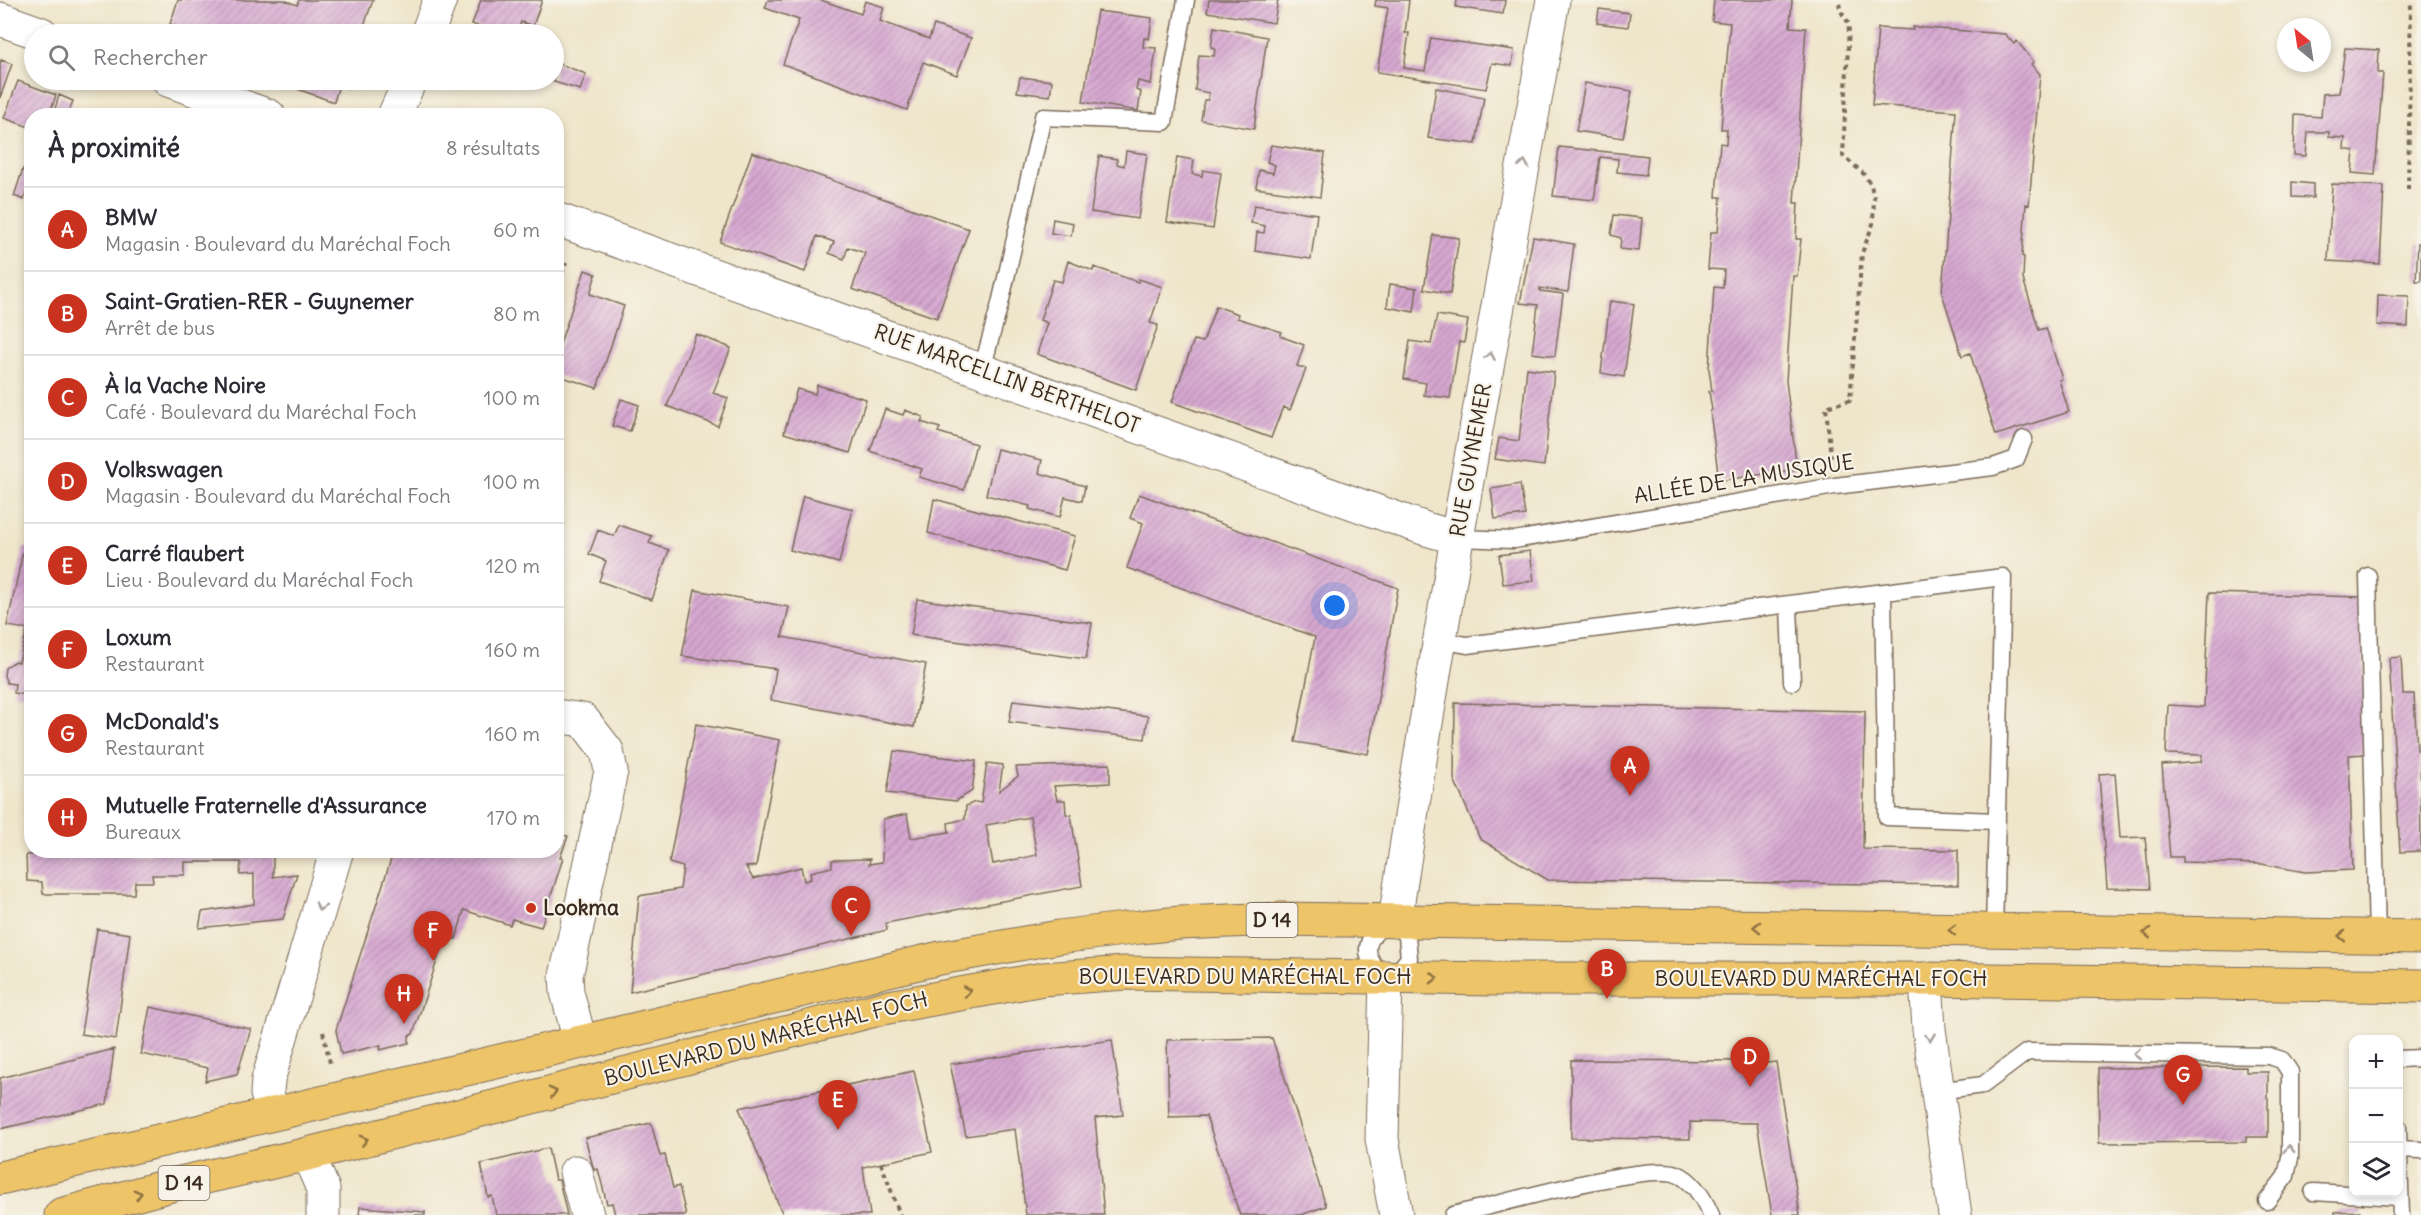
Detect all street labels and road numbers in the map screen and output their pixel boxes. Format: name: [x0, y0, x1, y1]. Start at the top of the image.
street label: RUE MARCELLIN BERTHELOT: [871, 318, 1144, 439]
street label: RUE GUYNEMER: [1444, 381, 1497, 539]
street label: ALLÉE DE LA MUSIQUE: [1632, 448, 1856, 509]
road number: D 14: [1246, 903, 1298, 937]
street label: BOULEVARD DU MARÉCHAL FOCH: [1079, 963, 1411, 990]
street label: BOULEVARD DU MARÉCHAL FOCH: [1655, 965, 1987, 992]
street label: BOULEVARD DU MARÉCHAL FOCH: [601, 985, 931, 1092]
road number: D 14: [158, 1166, 210, 1200]

